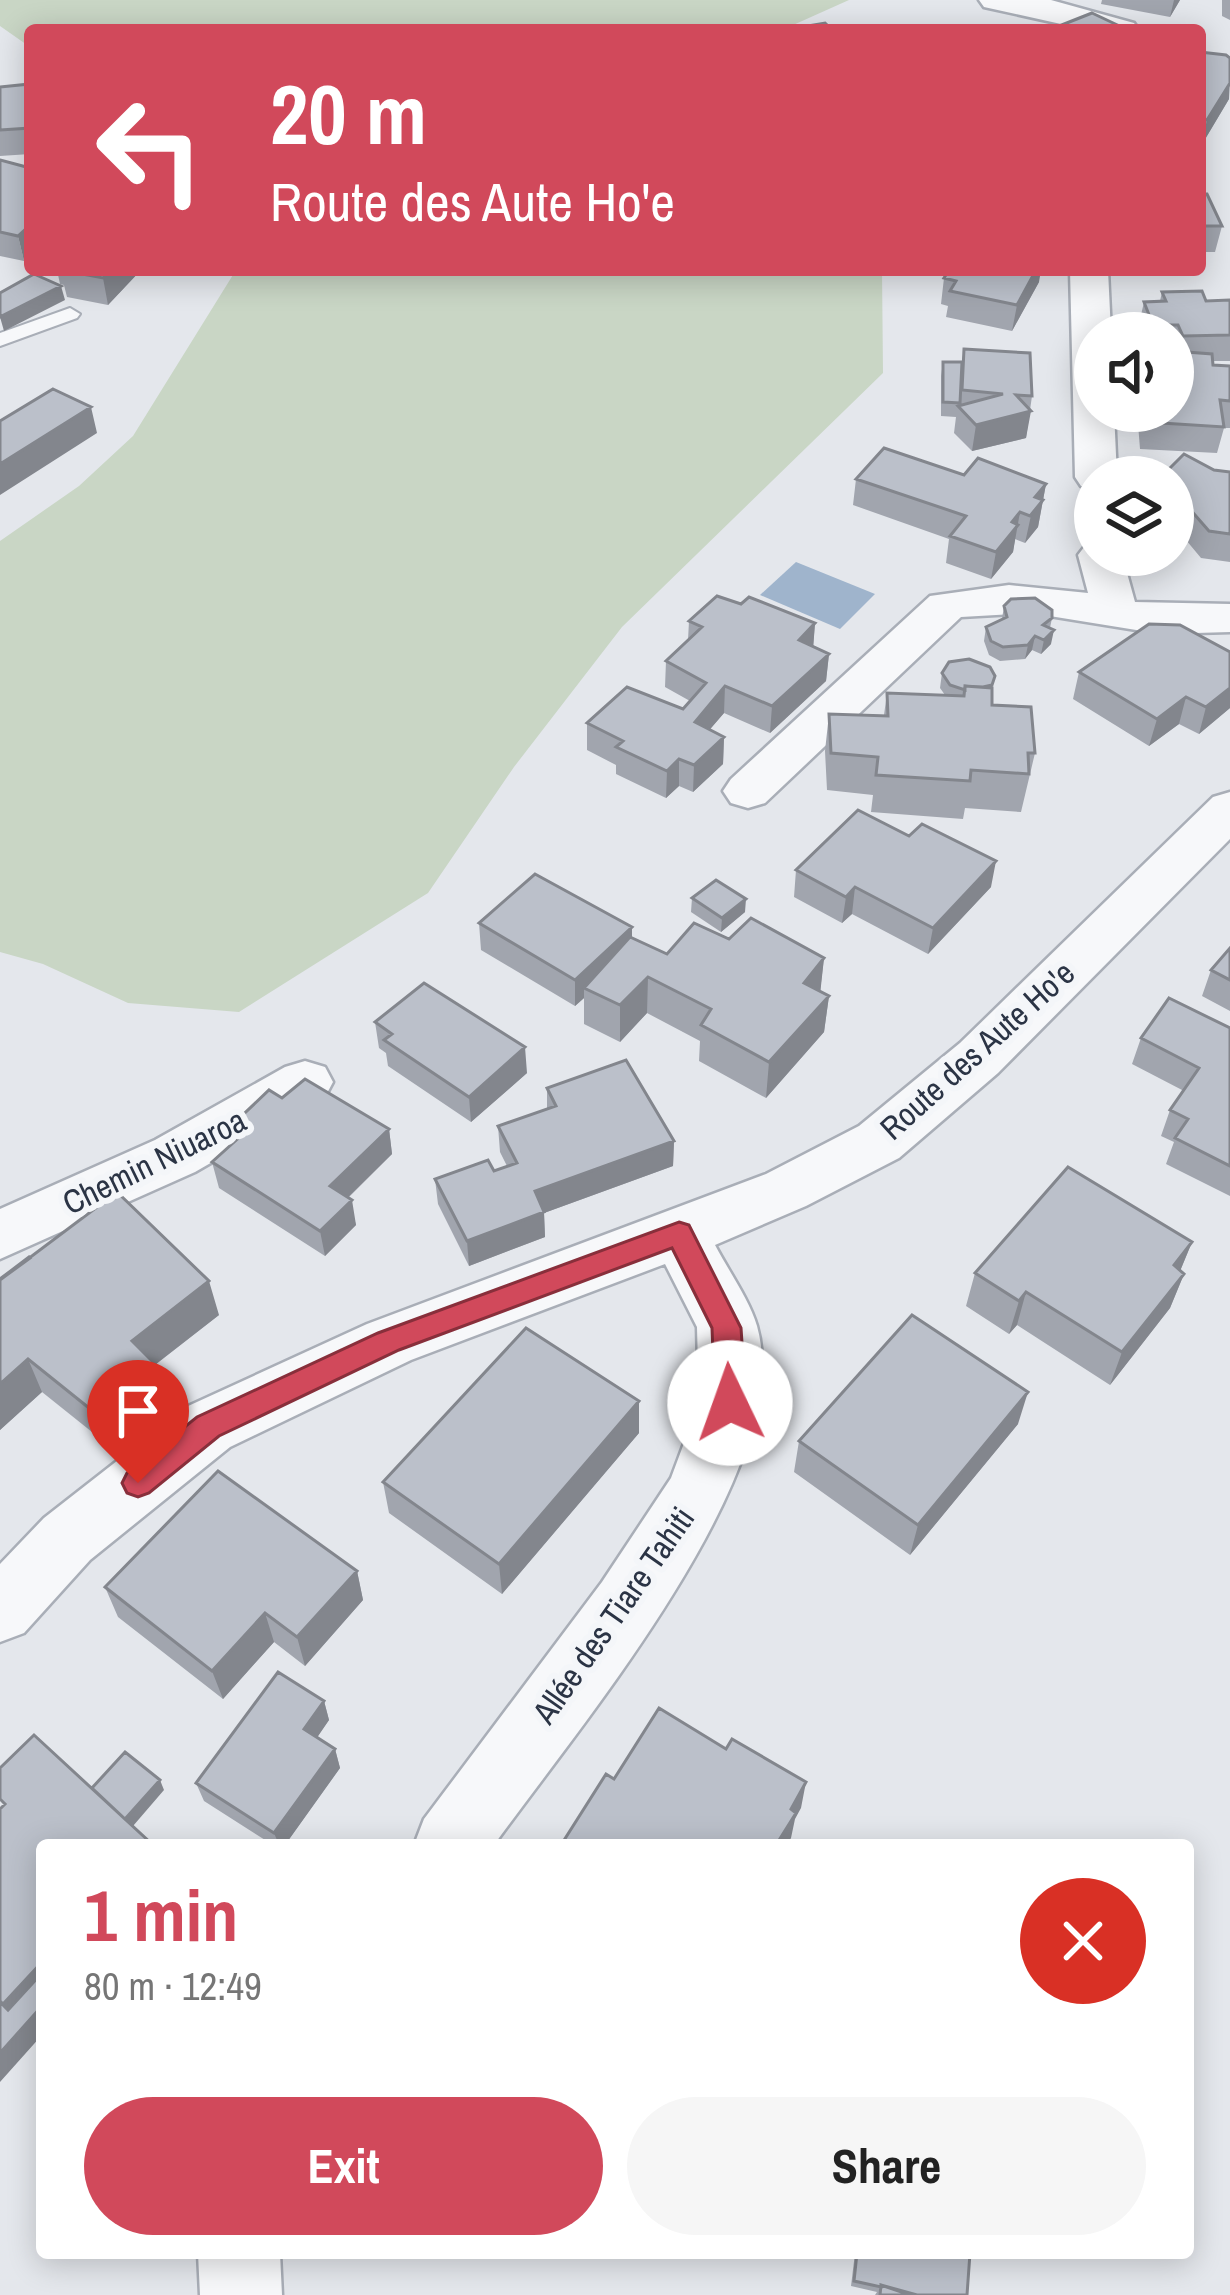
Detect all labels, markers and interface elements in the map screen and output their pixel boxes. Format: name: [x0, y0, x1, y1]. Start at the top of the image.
text: 20 m: [270, 57, 427, 170]
icon: left: [72, 72, 228, 228]
text: Route des Aute Ho'e: [270, 165, 675, 238]
map controls: [1074, 312, 1194, 576]
button: sound: [1074, 312, 1194, 432]
button: layers: [1074, 456, 1194, 576]
street label: Route des Aute Ho'e: [870, 951, 1084, 1149]
street label: Chemin Niuaroa: [55, 1098, 253, 1224]
position arrow: [667, 1340, 793, 1466]
pin: [87, 1360, 189, 1483]
icon: arrive: [105, 1378, 171, 1444]
street label: Allée des Tiare Tahiti: [521, 1498, 704, 1733]
text: 1 min: [84, 1866, 238, 1963]
button: close: [1020, 1878, 1146, 2004]
text: 80 m · 12:49: [84, 1960, 262, 2012]
button: Exit: [84, 2097, 603, 2235]
button: Share: [627, 2097, 1146, 2235]

